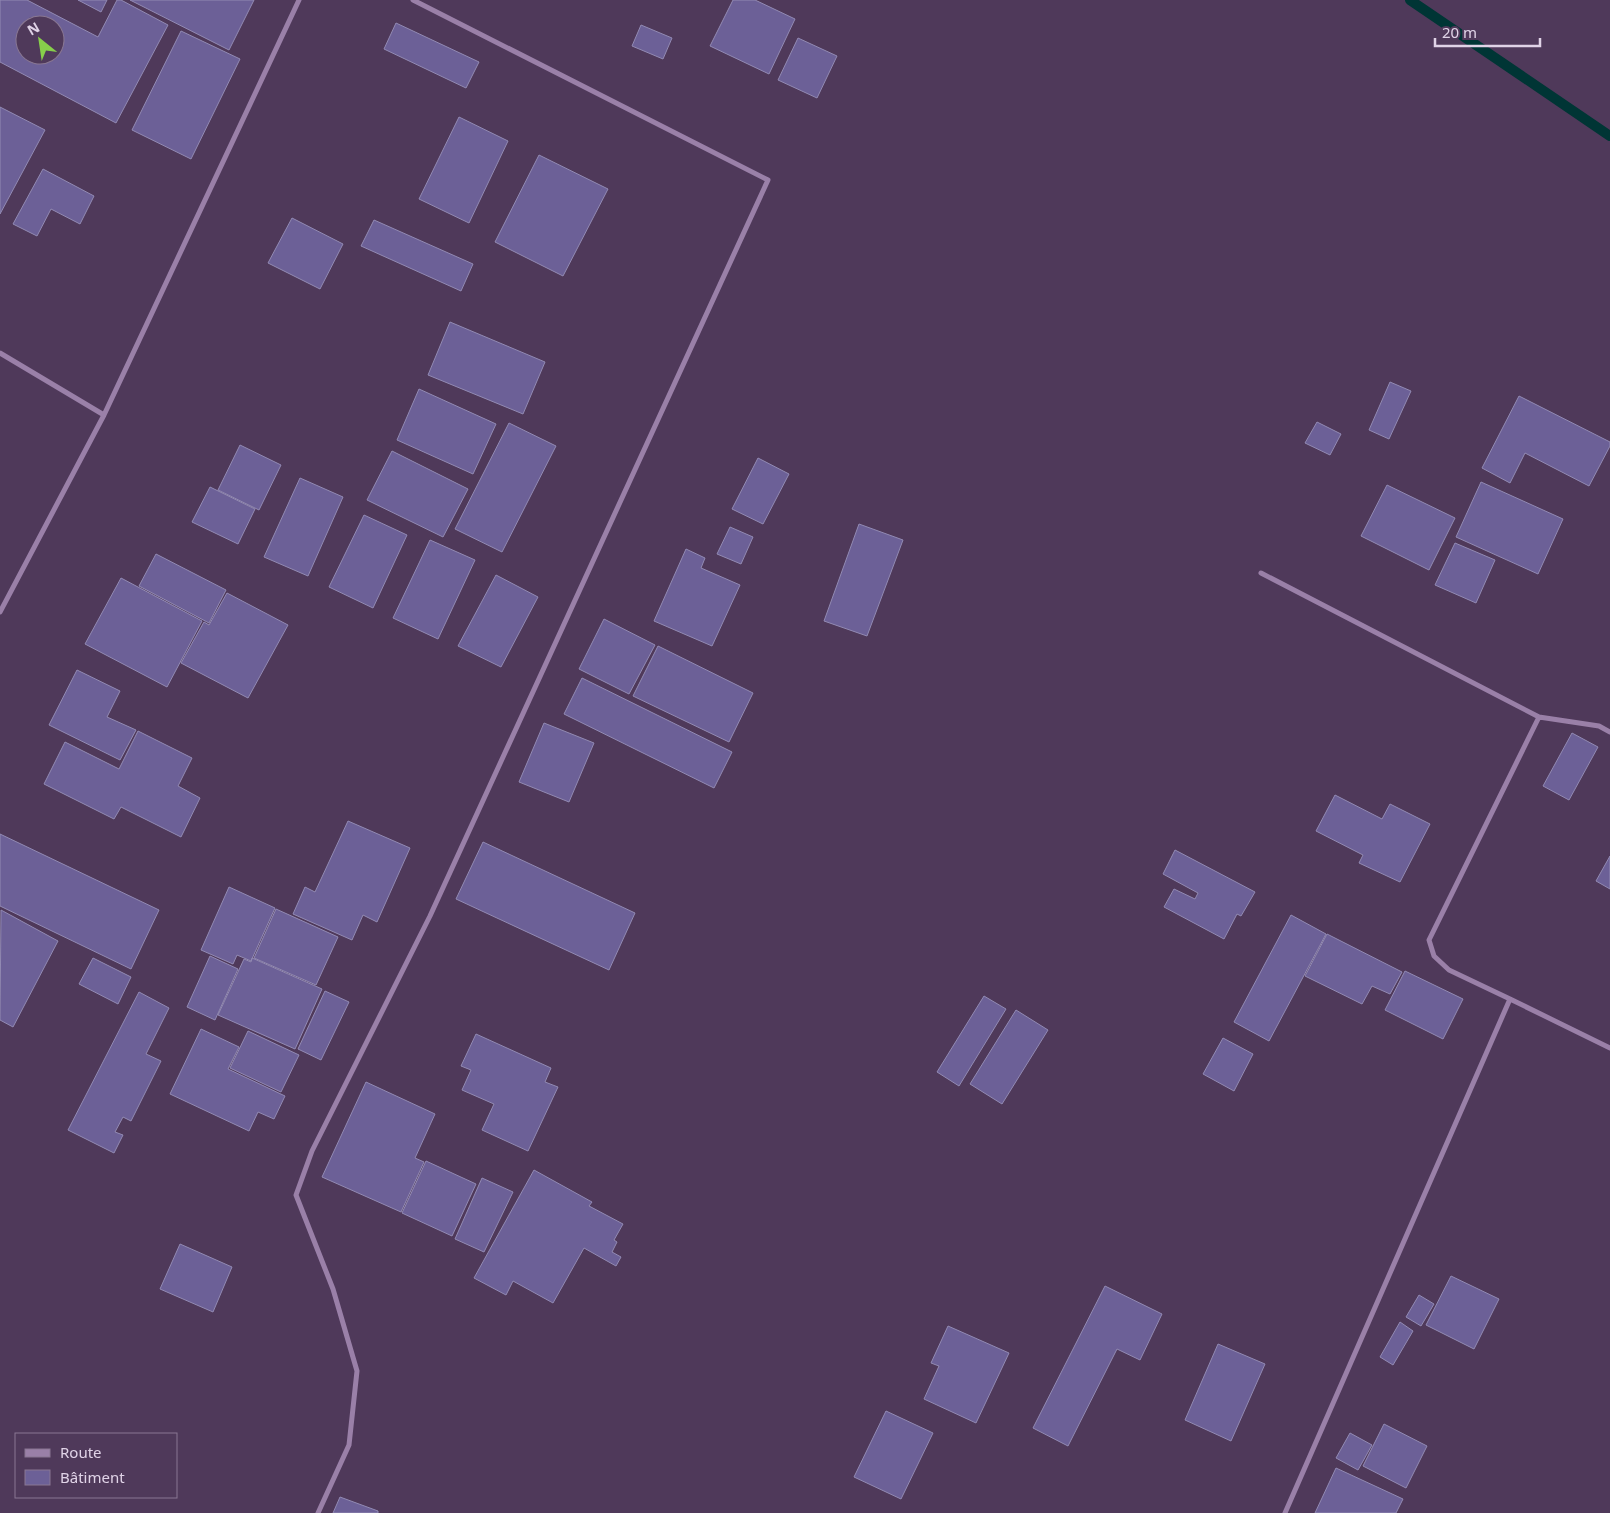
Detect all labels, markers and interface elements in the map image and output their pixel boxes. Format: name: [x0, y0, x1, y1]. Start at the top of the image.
north arrow: [15, 15, 65, 65]
scale bar: [1435, 15, 1540, 47]
text: N: [24, 17, 43, 39]
text: 20 m: [1442, 22, 1477, 42]
legend: [15, 1433, 178, 1498]
text: Route: [60, 1442, 102, 1462]
text: Bâtiment: [60, 1467, 125, 1487]

